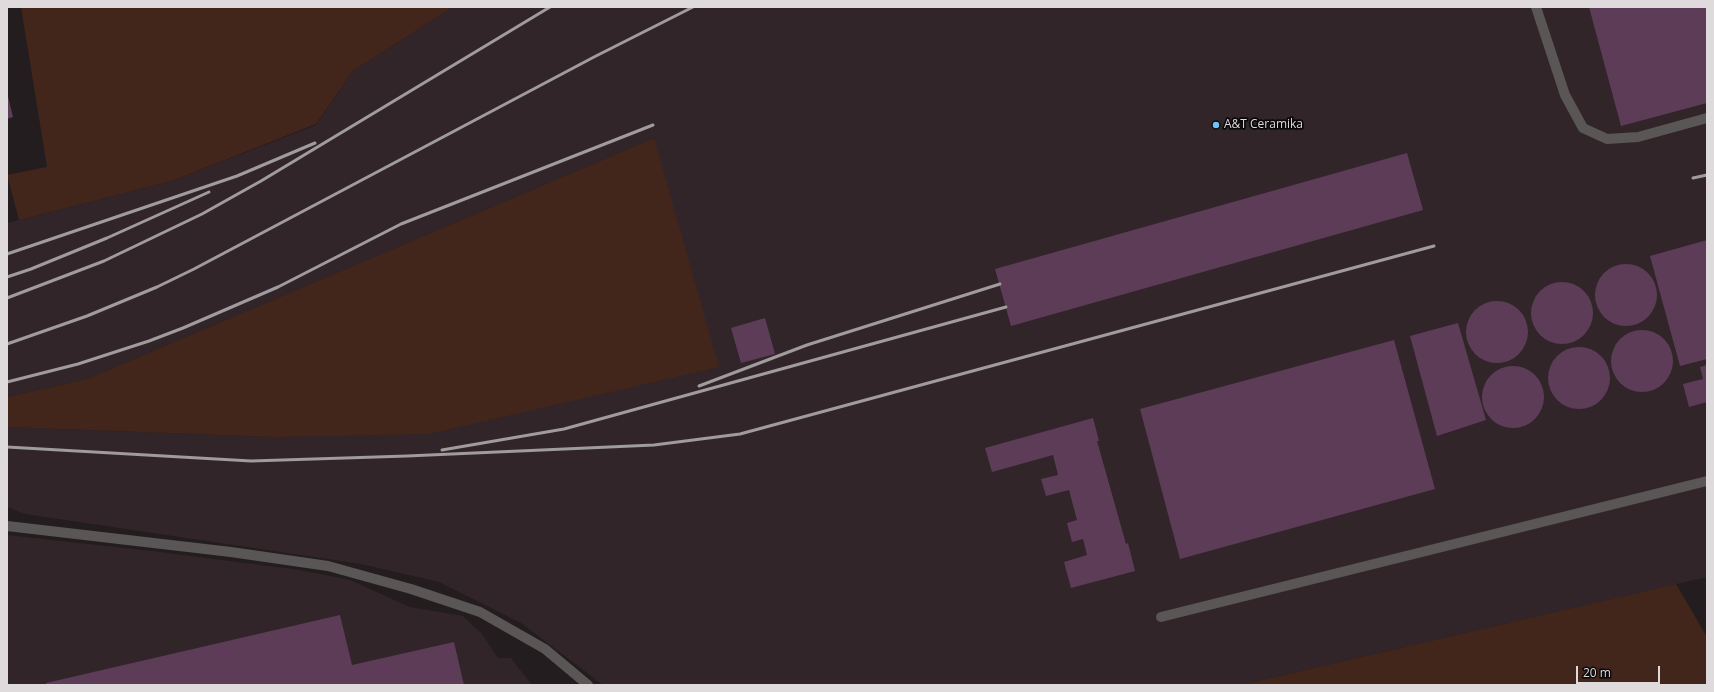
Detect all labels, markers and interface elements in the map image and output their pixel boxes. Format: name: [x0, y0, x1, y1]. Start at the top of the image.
place label: A&T Ceramika: [1224, 118, 1303, 132]
marker: A&T Ceramika: [1211, 120, 1221, 130]
scale bar: [1578, 658, 1662, 684]
text: 20 m: [1583, 664, 1611, 681]

